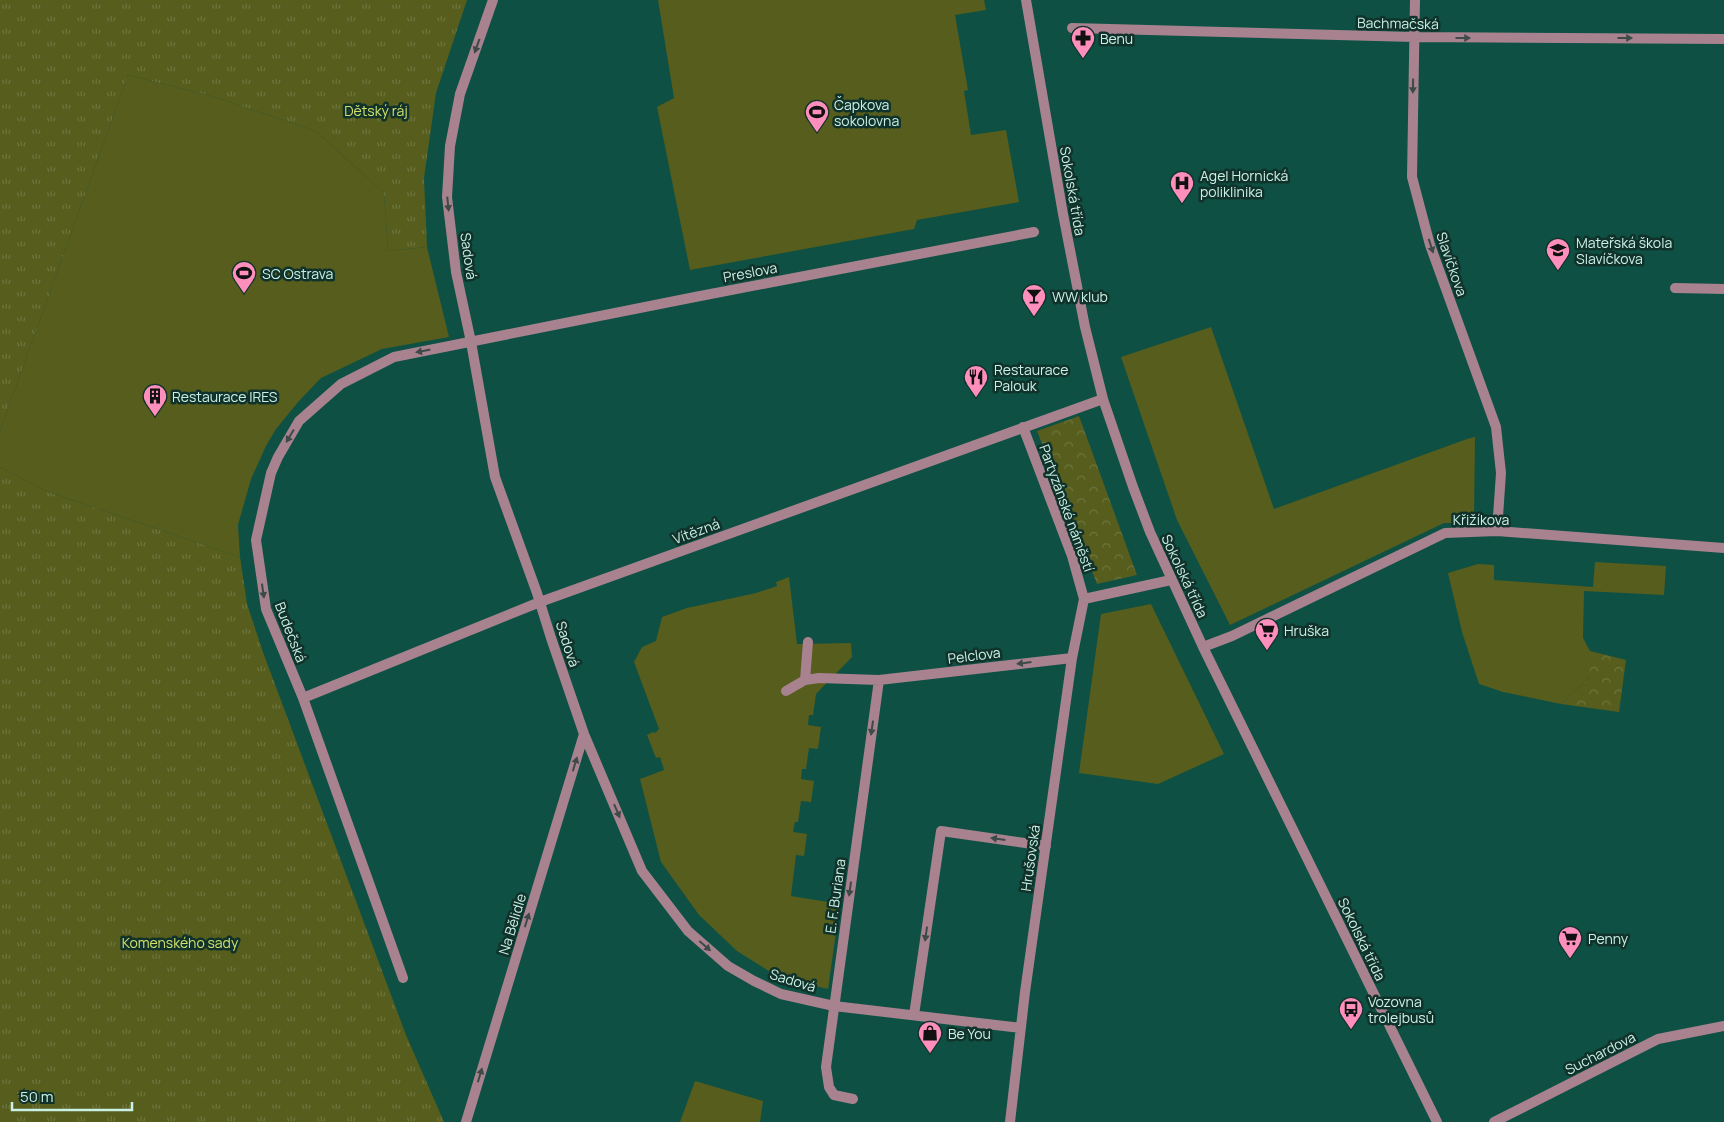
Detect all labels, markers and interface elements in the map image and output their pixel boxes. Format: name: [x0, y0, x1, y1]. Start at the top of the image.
street label: Bachmačská: [1357, 13, 1439, 33]
pharmacy icon: Benu: [1070, 25, 1096, 59]
place label: Benu: [1100, 29, 1133, 48]
one-way arrow: [1455, 34, 1471, 42]
one-way arrow: [1618, 34, 1634, 42]
one-way arrow: [473, 39, 481, 54]
one-way arrow: [1409, 78, 1417, 94]
place label: Čapkova sokolovna: [834, 95, 899, 130]
sports icon: Čapkova sokolovna: [804, 99, 830, 133]
park label: Dětský ráj: [344, 101, 408, 120]
street label: Sokolská třída: [1056, 145, 1090, 237]
place label: Agel Hornická poliklinika: [1200, 166, 1288, 201]
hospital icon: Agel Hornická poliklinika: [1169, 170, 1195, 204]
one-way arrow: [445, 197, 453, 213]
street label: Slavíčkova: [1432, 229, 1472, 299]
street label: Sadová: [456, 231, 482, 281]
place label: Mateřská škola Slavíčkova: [1576, 233, 1672, 268]
school or university icon: Mateřská škola Slavíčkova: [1545, 237, 1571, 271]
one-way arrow: [1427, 239, 1435, 254]
street label: Preslova: [721, 257, 779, 287]
sports icon: SC Ostrava: [231, 260, 257, 294]
place label: SC Ostrava: [262, 264, 333, 283]
bar icon: WW klub: [1021, 283, 1047, 317]
place label: WW klub: [1052, 287, 1108, 306]
one-way arrow: [415, 348, 431, 356]
place label: Restaurace Palouk: [994, 360, 1068, 395]
restaurant icon: Restaurace Palouk: [963, 364, 989, 398]
building icon: Restaurace IRES: [142, 383, 168, 417]
place label: Restaurace IRES: [172, 387, 278, 406]
one-way arrow: [286, 429, 295, 442]
street label: Partyzánské náměstí: [1035, 442, 1099, 574]
street label: Křižíkova: [1453, 510, 1509, 529]
street label: Vítězná: [670, 514, 722, 548]
street label: Sokolská třída: [1157, 531, 1213, 621]
one-way arrow: [259, 584, 267, 600]
street label: Budečská: [271, 599, 311, 665]
supermarket icon: Hruška: [1254, 617, 1280, 651]
street label: Sadová: [552, 619, 584, 669]
place label: Hruška: [1284, 621, 1329, 640]
street label: Pelclova: [946, 642, 1002, 668]
one-way arrow: [1016, 659, 1032, 667]
one-way arrow: [868, 720, 876, 736]
one-way arrow: [571, 757, 579, 772]
one-way arrow: [613, 804, 621, 818]
street label: Hrušovská: [1016, 823, 1044, 893]
one-way arrow: [989, 835, 1005, 843]
street label: E. F. Buriana: [820, 857, 850, 935]
one-way arrow: [846, 881, 854, 897]
street label: Na Bělidle: [494, 891, 530, 957]
street label: Sokolská třída: [1334, 894, 1390, 984]
one-way arrow: [524, 912, 532, 927]
supermarket icon: Penny: [1557, 925, 1583, 959]
one-way arrow: [921, 927, 929, 943]
place label: Penny: [1588, 929, 1629, 948]
park label: Komenského sady: [122, 933, 239, 952]
one-way arrow: [698, 940, 711, 951]
street label: Sadová: [768, 964, 818, 996]
place label: Vozovna trolejbusů: [1368, 992, 1434, 1027]
bus stop icon: Vozovna trolejbusů: [1338, 996, 1364, 1030]
shop icon: Be You: [917, 1020, 943, 1054]
place label: Be You: [948, 1024, 991, 1043]
street label: Suchardova: [1562, 1027, 1638, 1079]
one-way arrow: [476, 1068, 484, 1083]
scale bar: [12, 1080, 132, 1112]
text: 50 m: [20, 1086, 54, 1107]

